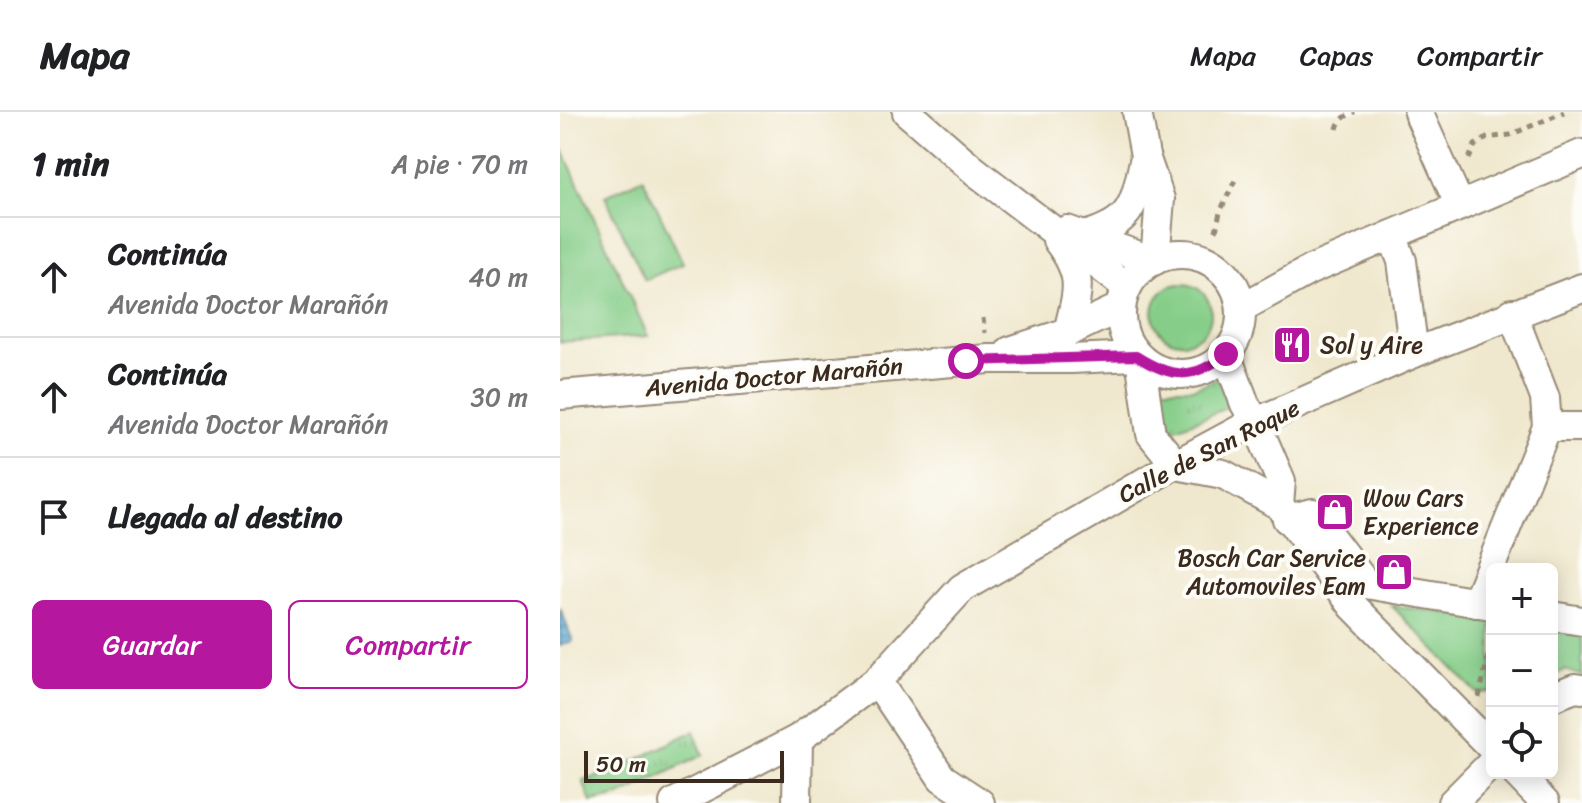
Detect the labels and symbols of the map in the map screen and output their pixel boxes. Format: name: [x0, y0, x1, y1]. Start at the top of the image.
restaurant icon: Sol y Aire: [1271, 324, 1313, 366]
place label: Sol y Aire: [1320, 324, 1423, 366]
route end: [1208, 336, 1244, 372]
route start: [948, 343, 984, 379]
street label: Avenida Doctor Marañón: [642, 345, 905, 409]
street label: Calle de San Roque: [1111, 387, 1307, 515]
place label: Wow Cars Experience: [1363, 477, 1479, 547]
shop icon: Wow Cars Experience: [1314, 491, 1356, 533]
place label: Bosch Car Service Automoviles Eam: [1177, 537, 1366, 607]
shop icon: Bosch Car Service Automoviles Eam: [1373, 551, 1415, 593]
scale bar: [584, 747, 784, 783]

